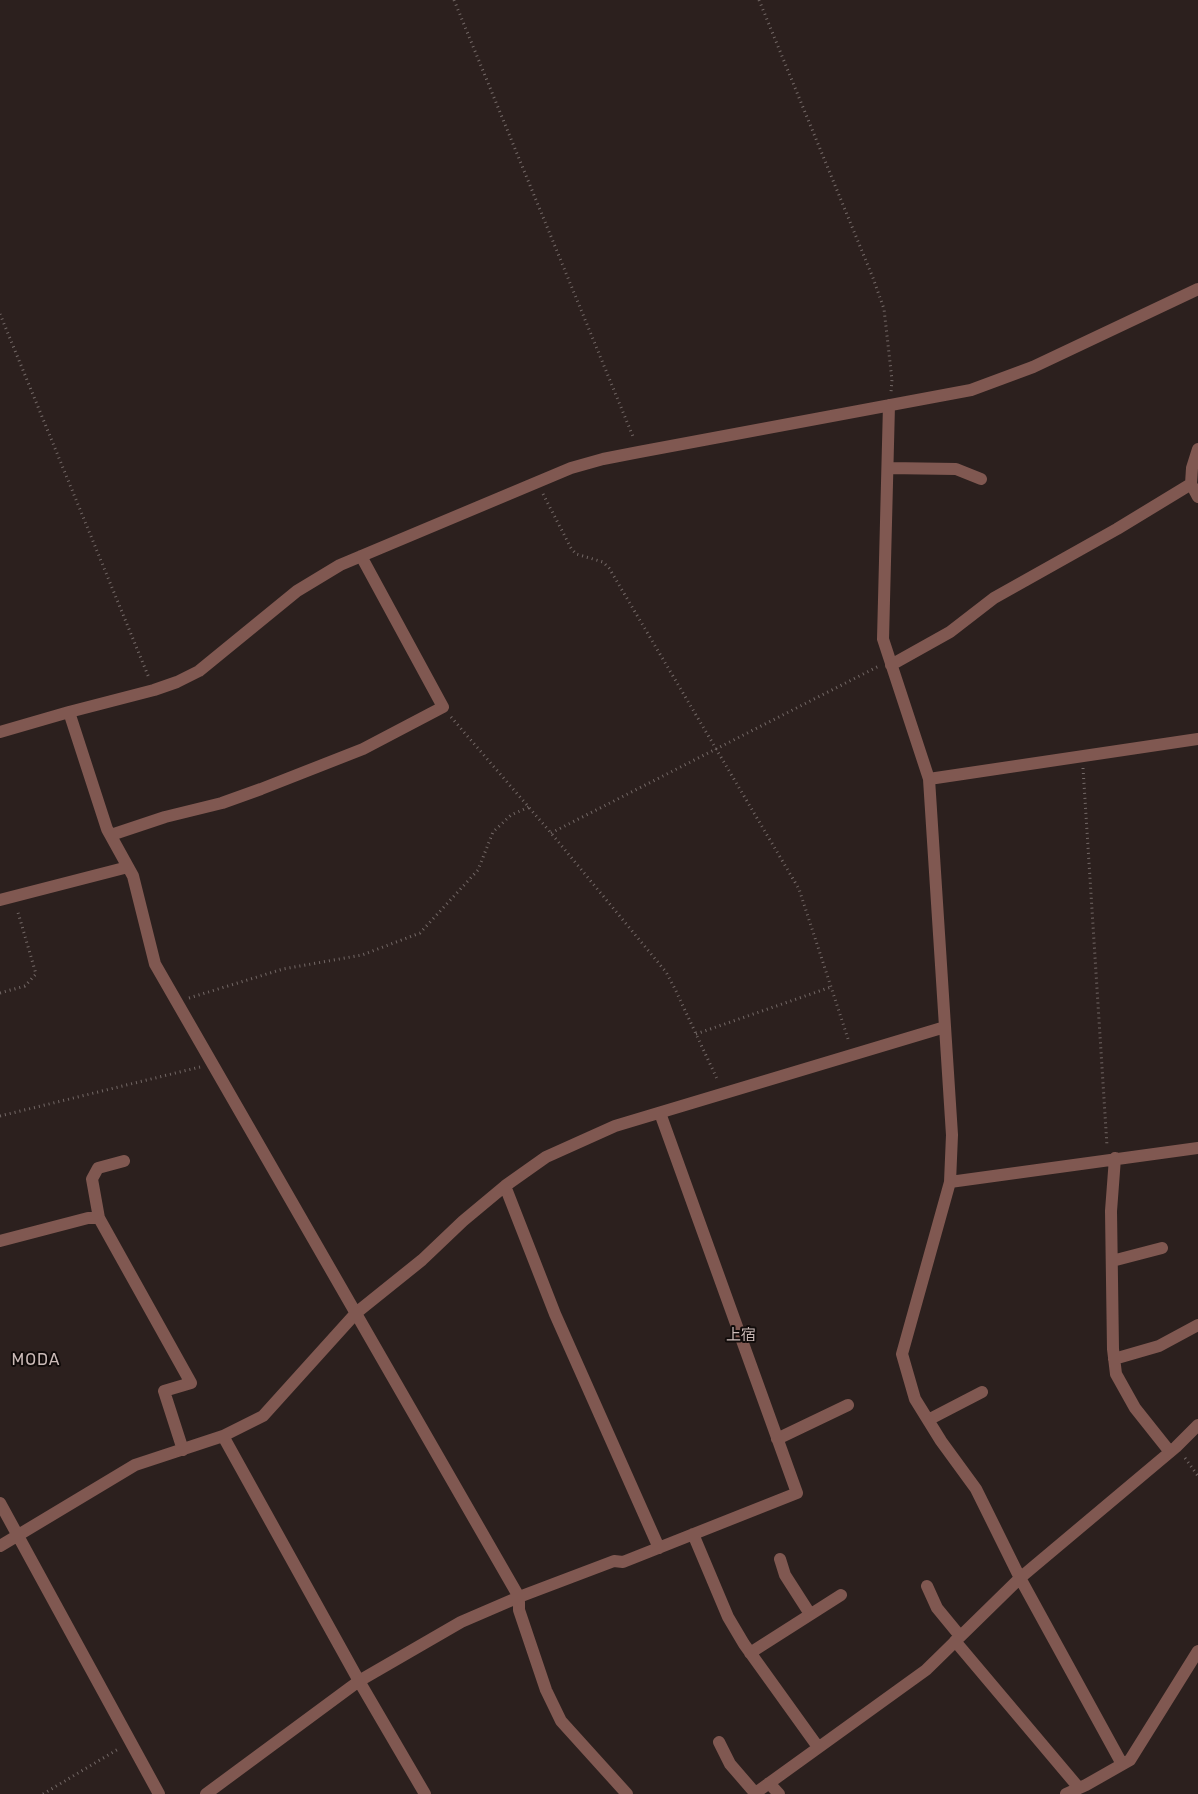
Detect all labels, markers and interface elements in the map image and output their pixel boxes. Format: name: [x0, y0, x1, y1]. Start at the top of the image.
district label: 上宿: [726, 1327, 756, 1345]
district label: MODA: [11, 1350, 61, 1370]

